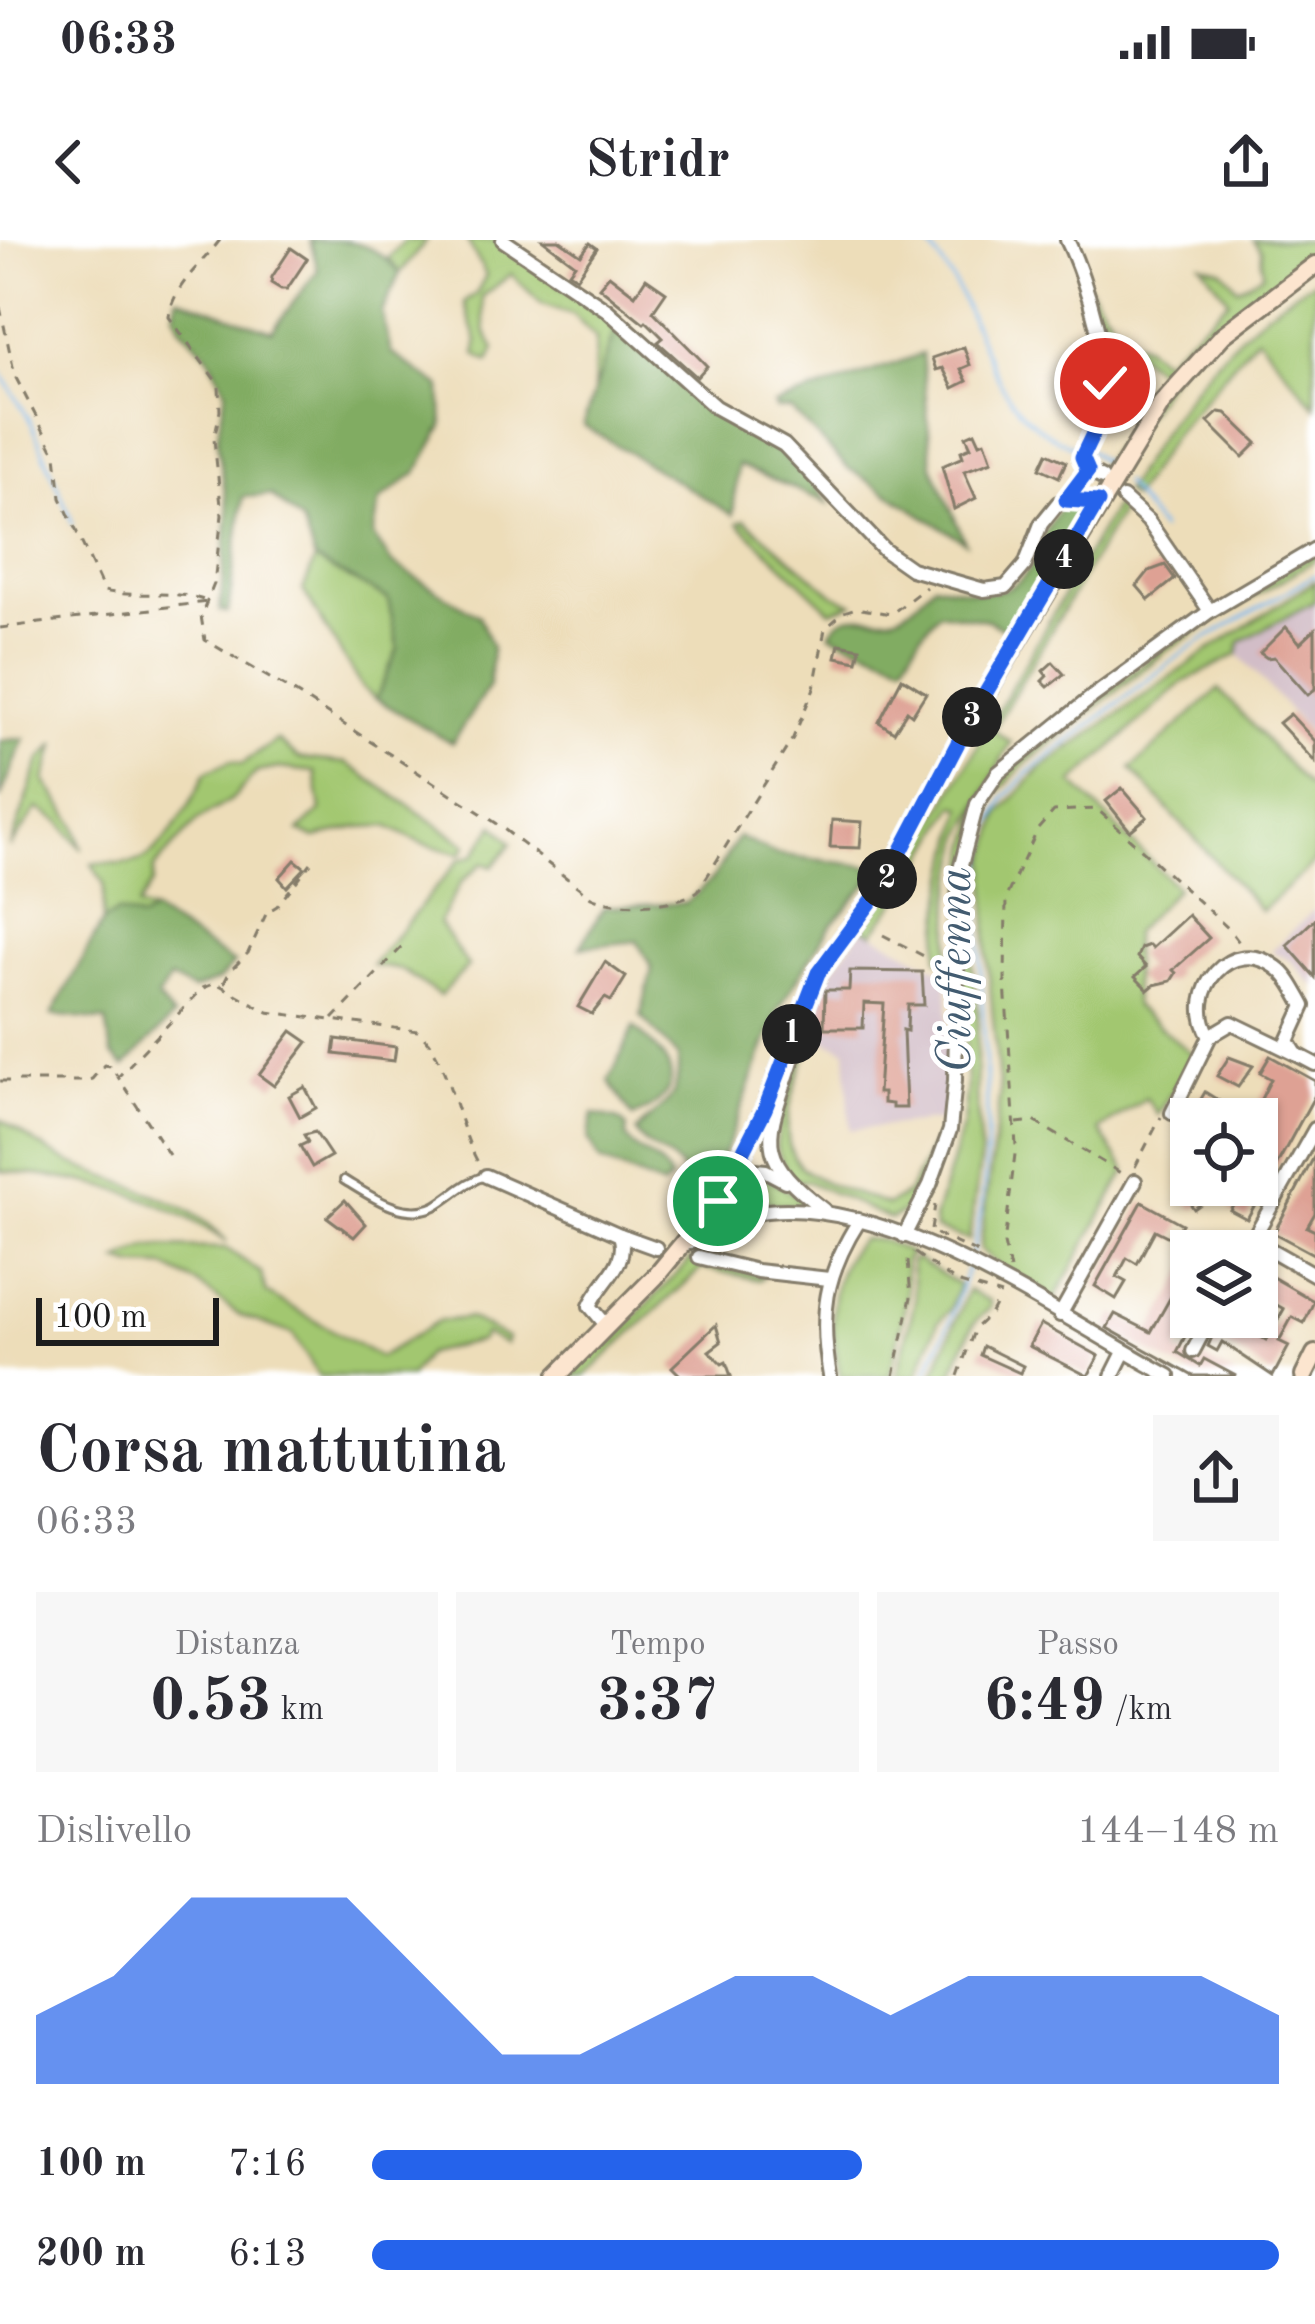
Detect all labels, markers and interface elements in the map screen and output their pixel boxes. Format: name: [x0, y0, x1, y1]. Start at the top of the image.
text: 06:33: [60, 19, 177, 64]
icon: back: [36, 129, 102, 195]
icon: share: [1213, 129, 1279, 195]
text: Stridr: [585, 135, 730, 189]
pin: [1054, 332, 1156, 434]
icon: check: [1072, 350, 1138, 416]
pin: 4: [1034, 529, 1094, 589]
text: 4: [1054, 542, 1074, 575]
pin: 3: [942, 687, 1002, 747]
text: 3: [962, 700, 982, 733]
pin: 2: [857, 849, 917, 909]
text: 2: [877, 862, 897, 895]
water label: Ciuffenna: [933, 867, 981, 1073]
pin: 1: [762, 1004, 822, 1064]
text: 1: [782, 1017, 802, 1050]
map controls: [1170, 1098, 1278, 1338]
button: locate: [1170, 1098, 1278, 1206]
pin: [667, 1150, 769, 1252]
icon: arrive: [685, 1168, 751, 1234]
button: layers: [1170, 1230, 1278, 1338]
scale bar: [36, 1292, 219, 1345]
text: 100 m: [54, 1302, 147, 1335]
button: share: [1153, 1415, 1279, 1541]
text: Corsa mattutina: [36, 1421, 506, 1487]
text: 06:33: [36, 1503, 137, 1542]
text: Distanza: [174, 1629, 300, 1662]
text: Tempo: [609, 1629, 706, 1662]
text: Passo: [1037, 1629, 1119, 1662]
text: 0.53: [150, 1673, 271, 1733]
text: 3:37: [597, 1673, 718, 1733]
text: 6:49: [984, 1673, 1105, 1733]
text: km: [271, 1694, 324, 1727]
text: /km: [1105, 1694, 1172, 1727]
text: Dislivello: [36, 1812, 192, 1851]
text: 144–148 m: [1077, 1812, 1279, 1851]
text: 100 m: [36, 2145, 146, 2184]
text: 7:16: [228, 2145, 307, 2184]
text: 200 m: [36, 2235, 146, 2274]
text: 6:13: [228, 2235, 307, 2274]

